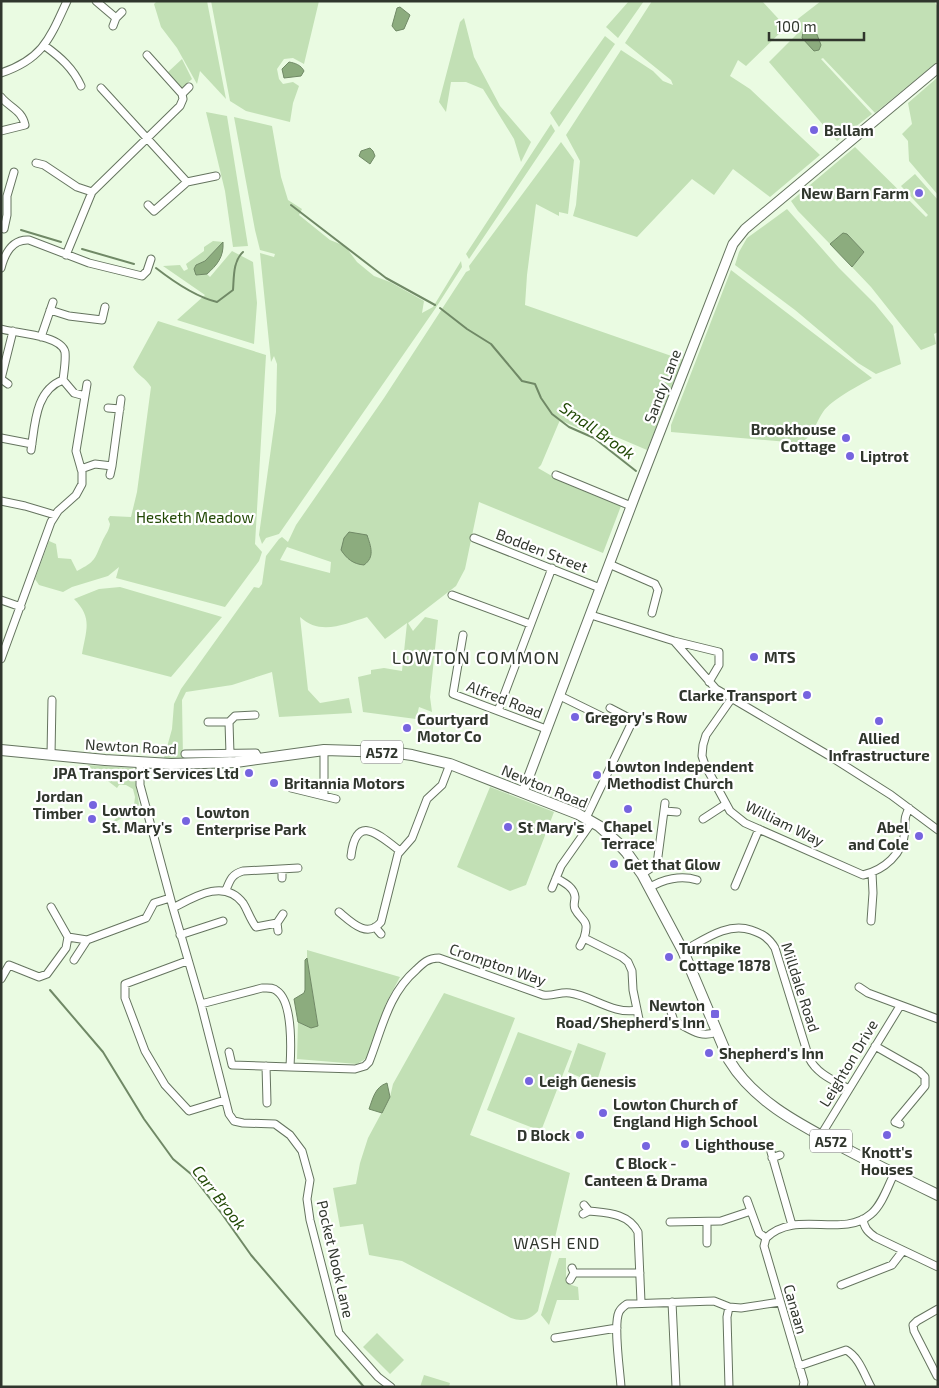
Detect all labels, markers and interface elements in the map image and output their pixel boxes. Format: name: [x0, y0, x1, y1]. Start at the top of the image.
scale bar: [769, 10, 864, 42]
text: 100 m: [776, 17, 817, 35]
place label: Ballam: [824, 121, 874, 139]
marker: Ballam: [808, 124, 820, 136]
place label: New Barn Farm: [801, 184, 909, 202]
marker: New Barn Farm: [913, 187, 925, 199]
street label: Sandy Lane: [640, 347, 684, 425]
water label: Small Brook: [557, 397, 639, 463]
place label: Brookhouse Cottage: [751, 420, 836, 455]
marker: Brookhouse Cottage: [840, 432, 852, 444]
place label: Liptrot: [860, 447, 909, 465]
marker: Liptrot: [844, 450, 856, 462]
park label: Hesketh Meadow: [136, 508, 254, 526]
street label: Bodden Street: [494, 524, 591, 576]
district label: LOWTON COMMON: [392, 646, 560, 668]
place label: MTS: [764, 648, 796, 666]
marker: MTS: [748, 651, 760, 663]
street label: Alfred Road: [465, 676, 545, 722]
place label: Clarke Transport: [679, 686, 797, 704]
marker: Clarke Transport: [801, 689, 813, 701]
place label: Gregory's Row: [585, 708, 688, 727]
place label: Courtyard Motor Co: [417, 710, 488, 745]
marker: Gregory's Row: [569, 711, 581, 723]
marker: Allied Infrastructure: [873, 715, 885, 727]
marker: Courtyard Motor Co: [401, 722, 413, 734]
place label: Allied Infrastructure: [828, 729, 930, 764]
street label: Newton Road: [85, 735, 177, 757]
road number: A572: [361, 740, 403, 764]
place label: Lowton Independent Methodist Church: [607, 757, 754, 792]
street label: Newton Road: [499, 760, 591, 812]
place label: JPA Transport Services Ltd: [53, 764, 239, 782]
marker: JPA Transport Services Ltd: [243, 767, 255, 779]
marker: Lowton Independent Methodist Church: [591, 769, 603, 781]
place label: Britannia Motors: [284, 774, 405, 792]
marker: Britannia Motors: [268, 777, 280, 789]
place label: Jordan Timber: [33, 787, 84, 822]
street label: William Way: [743, 796, 827, 850]
marker: Jordan Timber: [87, 799, 99, 811]
place label: Lowton St. Mary's: [102, 801, 172, 837]
place label: Lowton Enterprise Park: [196, 803, 307, 838]
marker: Chapel Terrace: [622, 803, 634, 815]
marker: Lowton St. Mary's: [86, 813, 98, 825]
marker: Lowton Enterprise Park: [180, 815, 192, 827]
place label: Chapel Terrace: [601, 817, 655, 852]
place label: St Mary's: [518, 818, 584, 837]
place label: Abel and Cole: [848, 818, 909, 853]
marker: St Mary's: [502, 821, 514, 833]
marker: Abel and Cole: [913, 830, 925, 842]
place label: Get that Glow: [624, 855, 721, 873]
marker: Get that Glow: [608, 858, 620, 870]
street label: Crompton Way: [447, 939, 549, 989]
place label: Turnpike Cottage 1878: [679, 939, 771, 974]
street label: Milldale Road: [778, 940, 824, 1034]
marker: Turnpike Cottage 1878: [663, 951, 675, 963]
place label: Newton Road/Shepherd's Inn: [556, 996, 705, 1031]
marker: Newton Road/Shepherd's Inn: [709, 1008, 721, 1020]
street label: Leighton Drive: [815, 1016, 881, 1110]
place label: Shepherd's Inn: [719, 1044, 824, 1062]
marker: Shepherd's Inn: [703, 1047, 715, 1059]
place label: Leigh Genesis: [539, 1072, 636, 1090]
marker: Leigh Genesis: [523, 1075, 535, 1087]
place label: Lowton Church of England High School: [613, 1095, 758, 1130]
marker: Lowton Church of England High School: [597, 1107, 609, 1119]
place label: D Block: [517, 1126, 571, 1144]
marker: D Block: [574, 1129, 586, 1141]
marker: Knott's Houses: [881, 1129, 893, 1141]
road number: A572: [810, 1130, 852, 1152]
place label: Lighthouse: [695, 1135, 774, 1153]
marker: Lighthouse: [679, 1138, 691, 1150]
marker: C Block - Canteen & Drama: [640, 1140, 652, 1152]
place label: Knott's Houses: [861, 1143, 913, 1178]
place label: C Block - Canteen & Drama: [584, 1154, 708, 1189]
water label: Carr Brook: [189, 1161, 251, 1233]
street label: Pocket Nook Lane: [314, 1198, 358, 1320]
district label: WASH END: [514, 1233, 600, 1252]
street label: Canaan: [780, 1282, 812, 1336]

